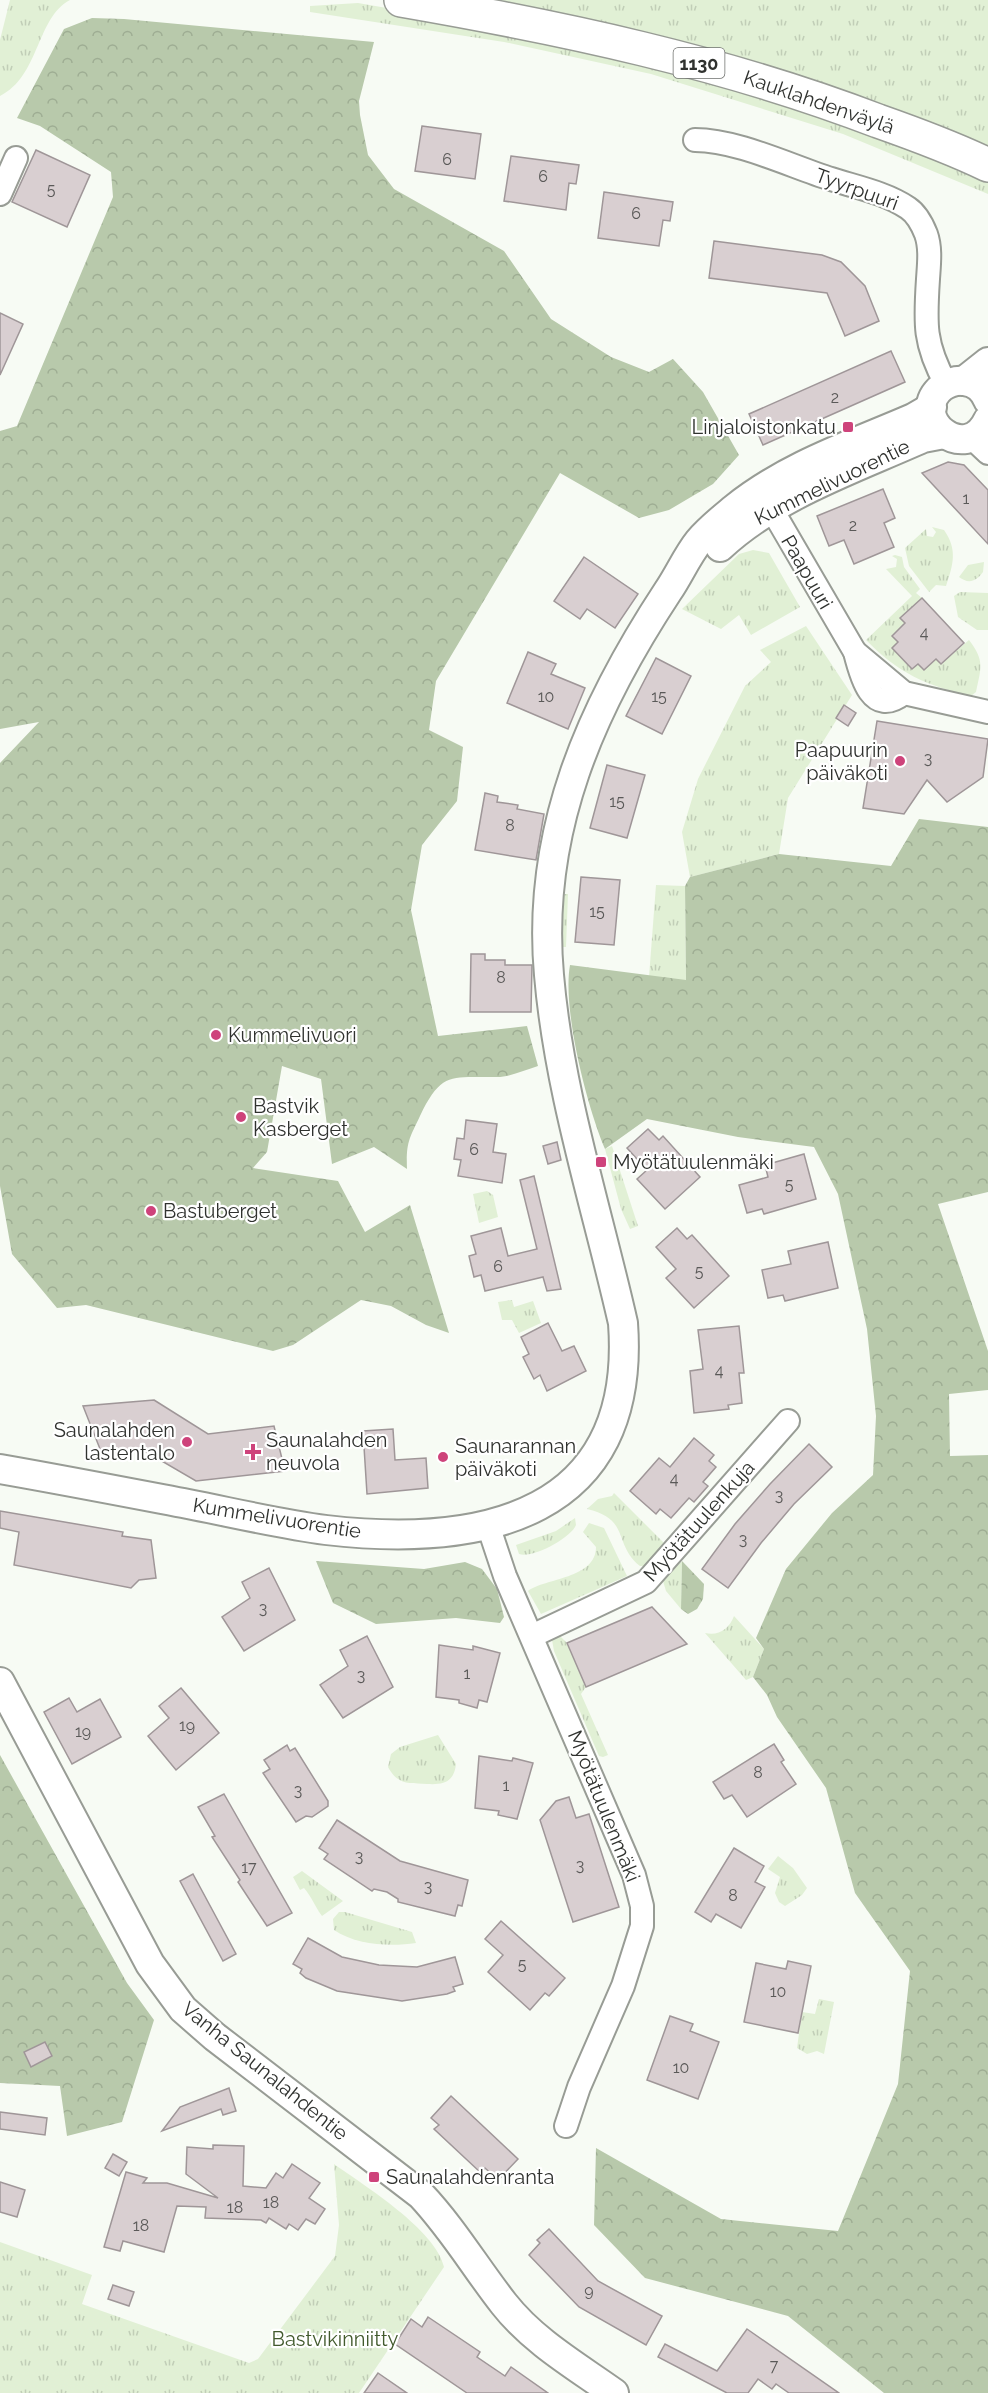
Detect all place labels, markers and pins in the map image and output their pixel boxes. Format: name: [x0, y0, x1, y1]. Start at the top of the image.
place label: Linjaloistonkatu: [692, 415, 836, 439]
marker: Linjaloistonkatu: [841, 420, 855, 434]
place label: Paapuurin päiväkoti: [795, 738, 888, 785]
marker: Paapuurin päiväkoti: [893, 754, 907, 768]
place label: Kummelivuori: [228, 1023, 357, 1047]
marker: Kummelivuori: [209, 1028, 223, 1042]
place label: Bastvik Kasberget: [253, 1094, 348, 1141]
marker: Bastvik Kasberget: [234, 1110, 248, 1124]
place label: Myötätuulenmäki: [613, 1150, 774, 1174]
marker: Myötätuulenmäki: [594, 1155, 608, 1169]
place label: Bastuberget: [163, 1199, 277, 1223]
marker: Bastuberget: [144, 1204, 158, 1218]
place label: Saunalahden lastentalo: [54, 1418, 175, 1465]
place label: Saunalahden neuvola: [266, 1428, 387, 1475]
place label: Saunarannan päiväkoti: [455, 1434, 576, 1481]
marker: Saunalahden lastentalo: [180, 1435, 194, 1449]
marker: Saunalahden neuvola: [244, 1443, 262, 1461]
marker: Saunarannan päiväkoti: [436, 1450, 450, 1464]
place label: Saunalahdenranta: [386, 2165, 554, 2189]
marker: Saunalahdenranta: [367, 2170, 381, 2184]

